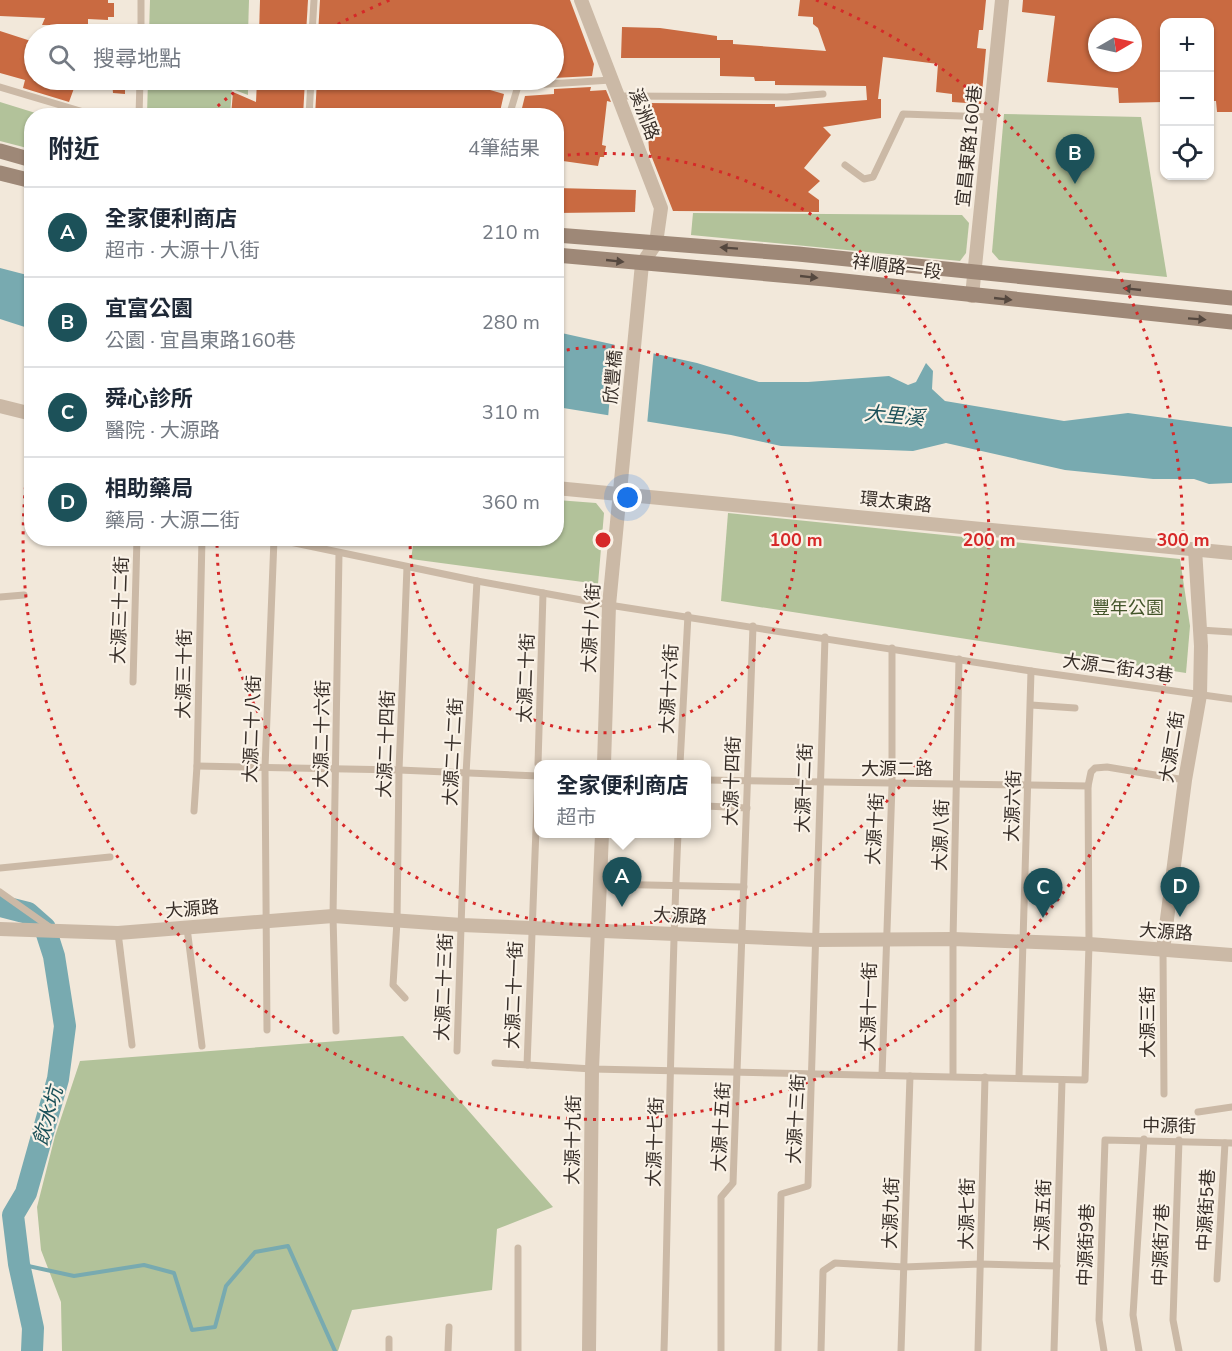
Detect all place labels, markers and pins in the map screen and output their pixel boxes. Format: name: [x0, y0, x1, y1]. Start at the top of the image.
pin: B: [1056, 134, 1094, 184]
centre of rings: [593, 530, 613, 550]
pin: A: [602, 858, 642, 907]
pin: C: [1024, 868, 1062, 918]
pin: D: [1160, 868, 1200, 917]

